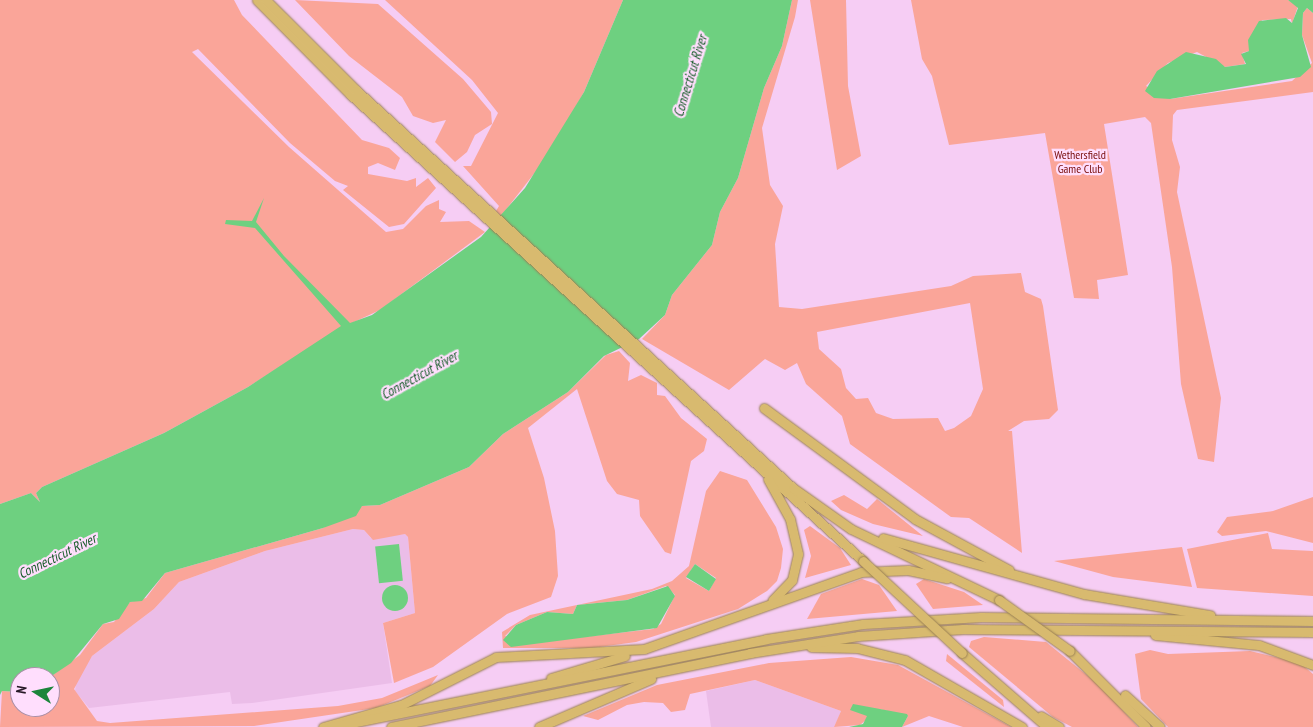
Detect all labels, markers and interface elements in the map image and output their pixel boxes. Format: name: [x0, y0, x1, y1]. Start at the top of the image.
water label: Connecticut River: [670, 33, 710, 119]
park label: Wethersfield Game Club: [1054, 148, 1106, 176]
water label: Connecticut River: [378, 347, 460, 403]
water label: Connecticut River: [15, 530, 99, 582]
north arrow: [10, 667, 60, 717]
text: N: [12, 684, 31, 695]

